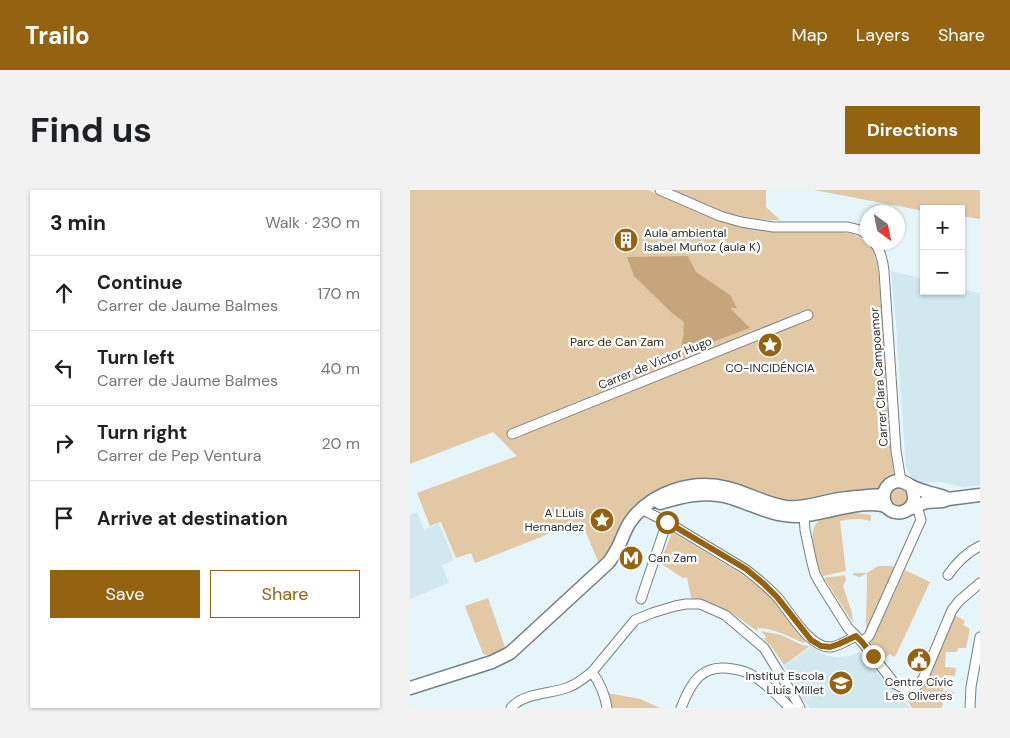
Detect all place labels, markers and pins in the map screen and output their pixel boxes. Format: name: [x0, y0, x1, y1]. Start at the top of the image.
place label: Aula ambiental Isabel Muñoz (aula K): [644, 225, 761, 255]
building icon: Aula ambiental Isabel Muñoz (aula K): [613, 227, 639, 253]
place icon: CO-INCIDÉNCIA: [757, 332, 783, 358]
place label: CO-INCIDÉNCIA: [725, 360, 815, 376]
place label: A LLuis Hernandez: [524, 505, 584, 535]
place icon: A LLuis Hernandez: [589, 507, 615, 533]
metro station icon: Can Zam: [618, 545, 644, 571]
place label: Can Zam: [648, 550, 697, 566]
public building icon: Centre Cívic Les Oliveres: [906, 647, 932, 673]
place label: Institut Escola Lluís Millet: [745, 668, 824, 698]
school or university icon: Institut Escola Lluís Millet: [828, 670, 854, 696]
place label: Centre Cívic Les Oliveres: [885, 674, 953, 704]

